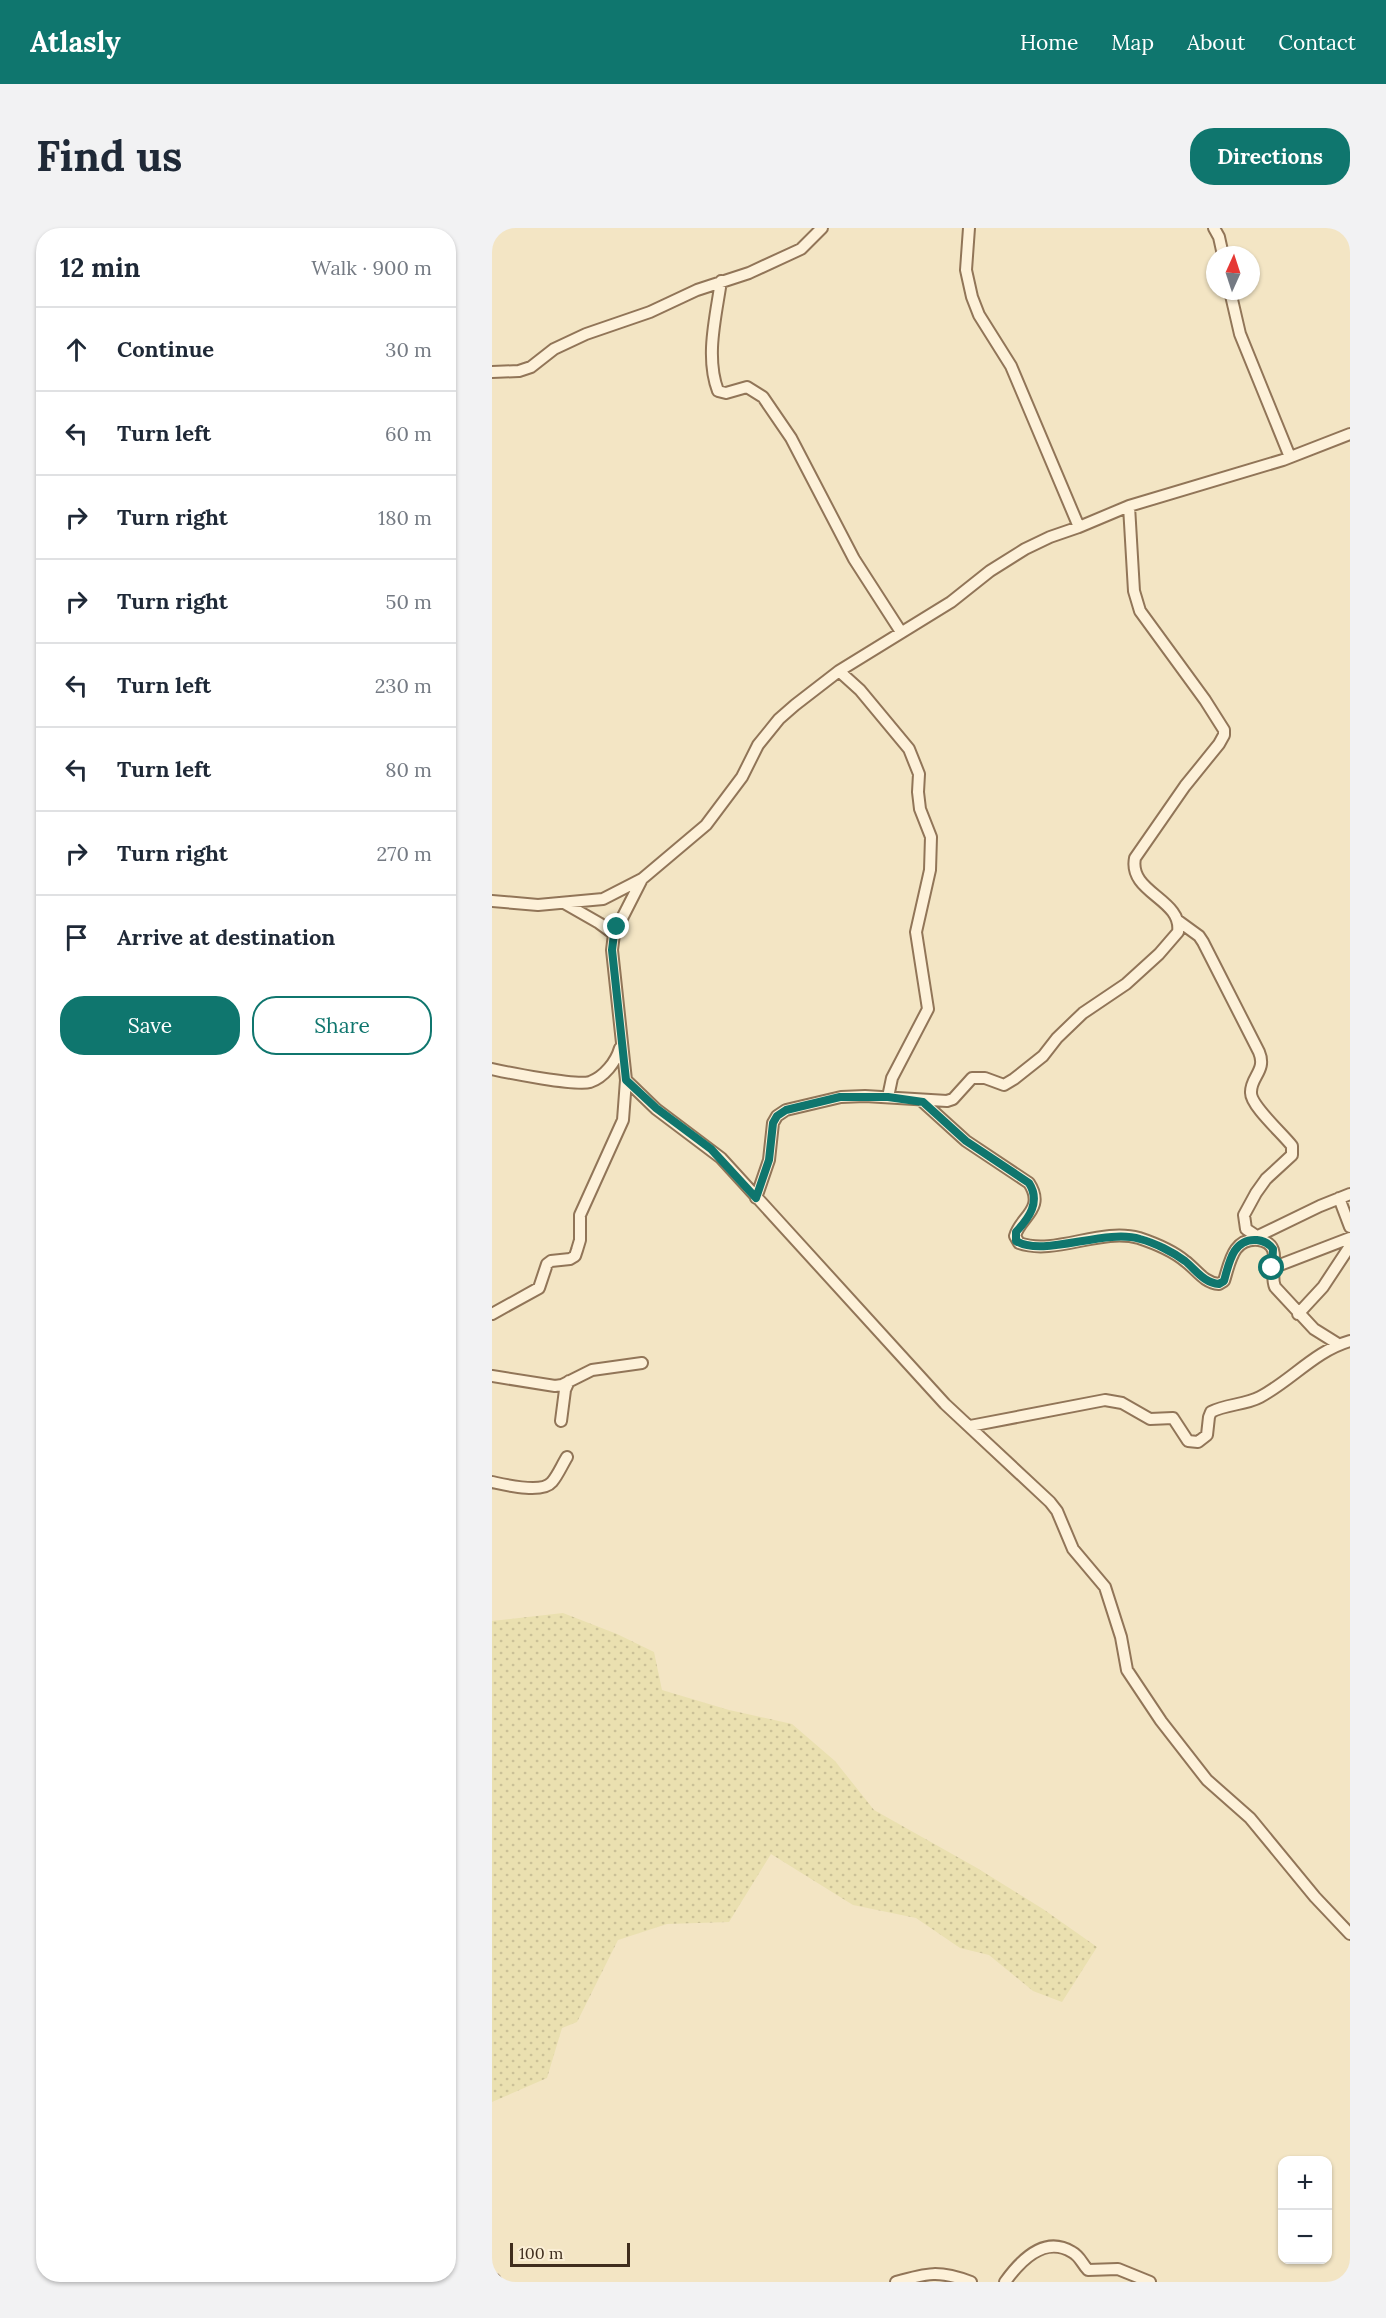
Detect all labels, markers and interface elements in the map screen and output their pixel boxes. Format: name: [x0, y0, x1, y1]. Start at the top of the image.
text: Atlasly: [30, 24, 121, 60]
text: Home: [1020, 29, 1078, 56]
text: Map: [1111, 29, 1154, 56]
text: About: [1187, 29, 1245, 56]
text: Contact: [1278, 29, 1356, 56]
button: Directions: [1190, 128, 1350, 185]
text: Find us: [36, 129, 182, 183]
north arrow: [1206, 246, 1260, 300]
text: 12 min: [60, 251, 140, 284]
text: Walk · 900 m: [311, 255, 432, 280]
icon: ahead: [60, 333, 93, 366]
text: Continue: [117, 335, 214, 363]
text: 30 m: [385, 337, 432, 362]
icon: left: [60, 417, 93, 450]
text: Turn left: [117, 419, 211, 447]
text: 60 m: [385, 421, 432, 446]
icon: right: [60, 501, 93, 534]
text: Turn right: [117, 503, 228, 531]
text: 180 m: [378, 505, 432, 530]
icon: right: [60, 585, 93, 618]
text: Turn right: [117, 587, 228, 615]
text: 50 m: [386, 589, 432, 614]
icon: left: [60, 669, 93, 702]
text: Turn left: [117, 671, 211, 699]
text: 230 m: [375, 673, 432, 698]
icon: left: [60, 753, 93, 786]
text: Turn left: [117, 755, 211, 783]
text: 80 m: [385, 757, 432, 782]
icon: right: [60, 837, 93, 870]
text: Turn right: [117, 839, 228, 867]
text: 270 m: [376, 841, 432, 866]
route end: [603, 913, 629, 939]
icon: arrive: [60, 921, 93, 954]
text: Arrive at destination: [117, 923, 335, 951]
button: Save: [60, 996, 240, 1055]
button: Share: [252, 996, 432, 1055]
route start: [1258, 1254, 1284, 1280]
map controls: [1278, 2156, 1332, 2264]
button: +: [1278, 2156, 1332, 2210]
button: −: [1278, 2210, 1332, 2264]
scale bar: [510, 2240, 630, 2268]
text: 100 m: [519, 2243, 563, 2263]

